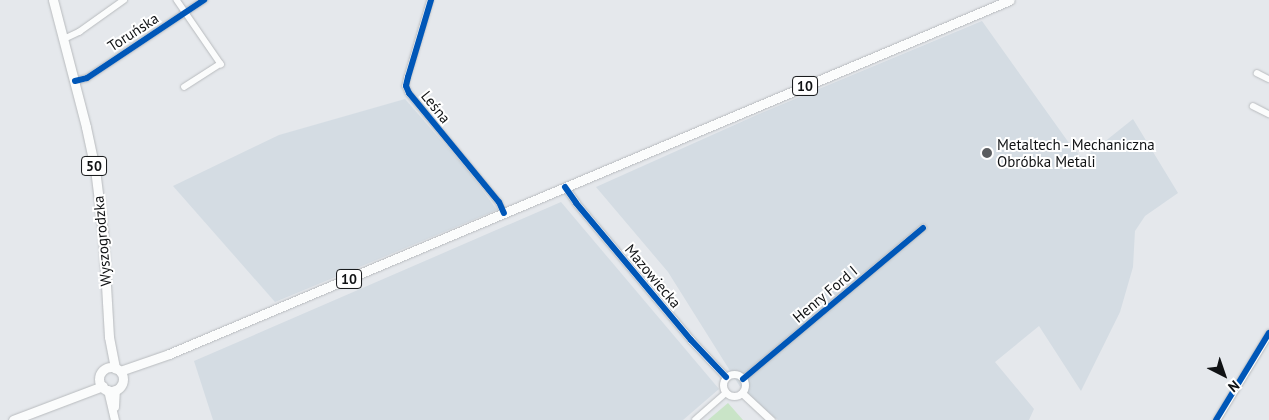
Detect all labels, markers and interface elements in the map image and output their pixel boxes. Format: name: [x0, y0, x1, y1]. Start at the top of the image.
street label: Toruńska: [104, 9, 162, 55]
road number: 10: [791, 74, 819, 98]
street label: Leśna: [418, 87, 454, 127]
place label: Metaltech - Mechaniczna Obróbka Metali: [997, 135, 1157, 170]
marker: Metaltech - Mechaniczna Obróbka Metali: [981, 147, 993, 159]
road number: 50: [80, 154, 108, 178]
street label: Wyszogrodzka: [89, 195, 115, 287]
street label: Mazowiecka: [621, 241, 685, 311]
street label: Henry Ford I: [789, 262, 861, 326]
road number: 10: [335, 268, 363, 290]
north arrow: [1199, 350, 1249, 400]
text: N: [1224, 377, 1243, 396]

